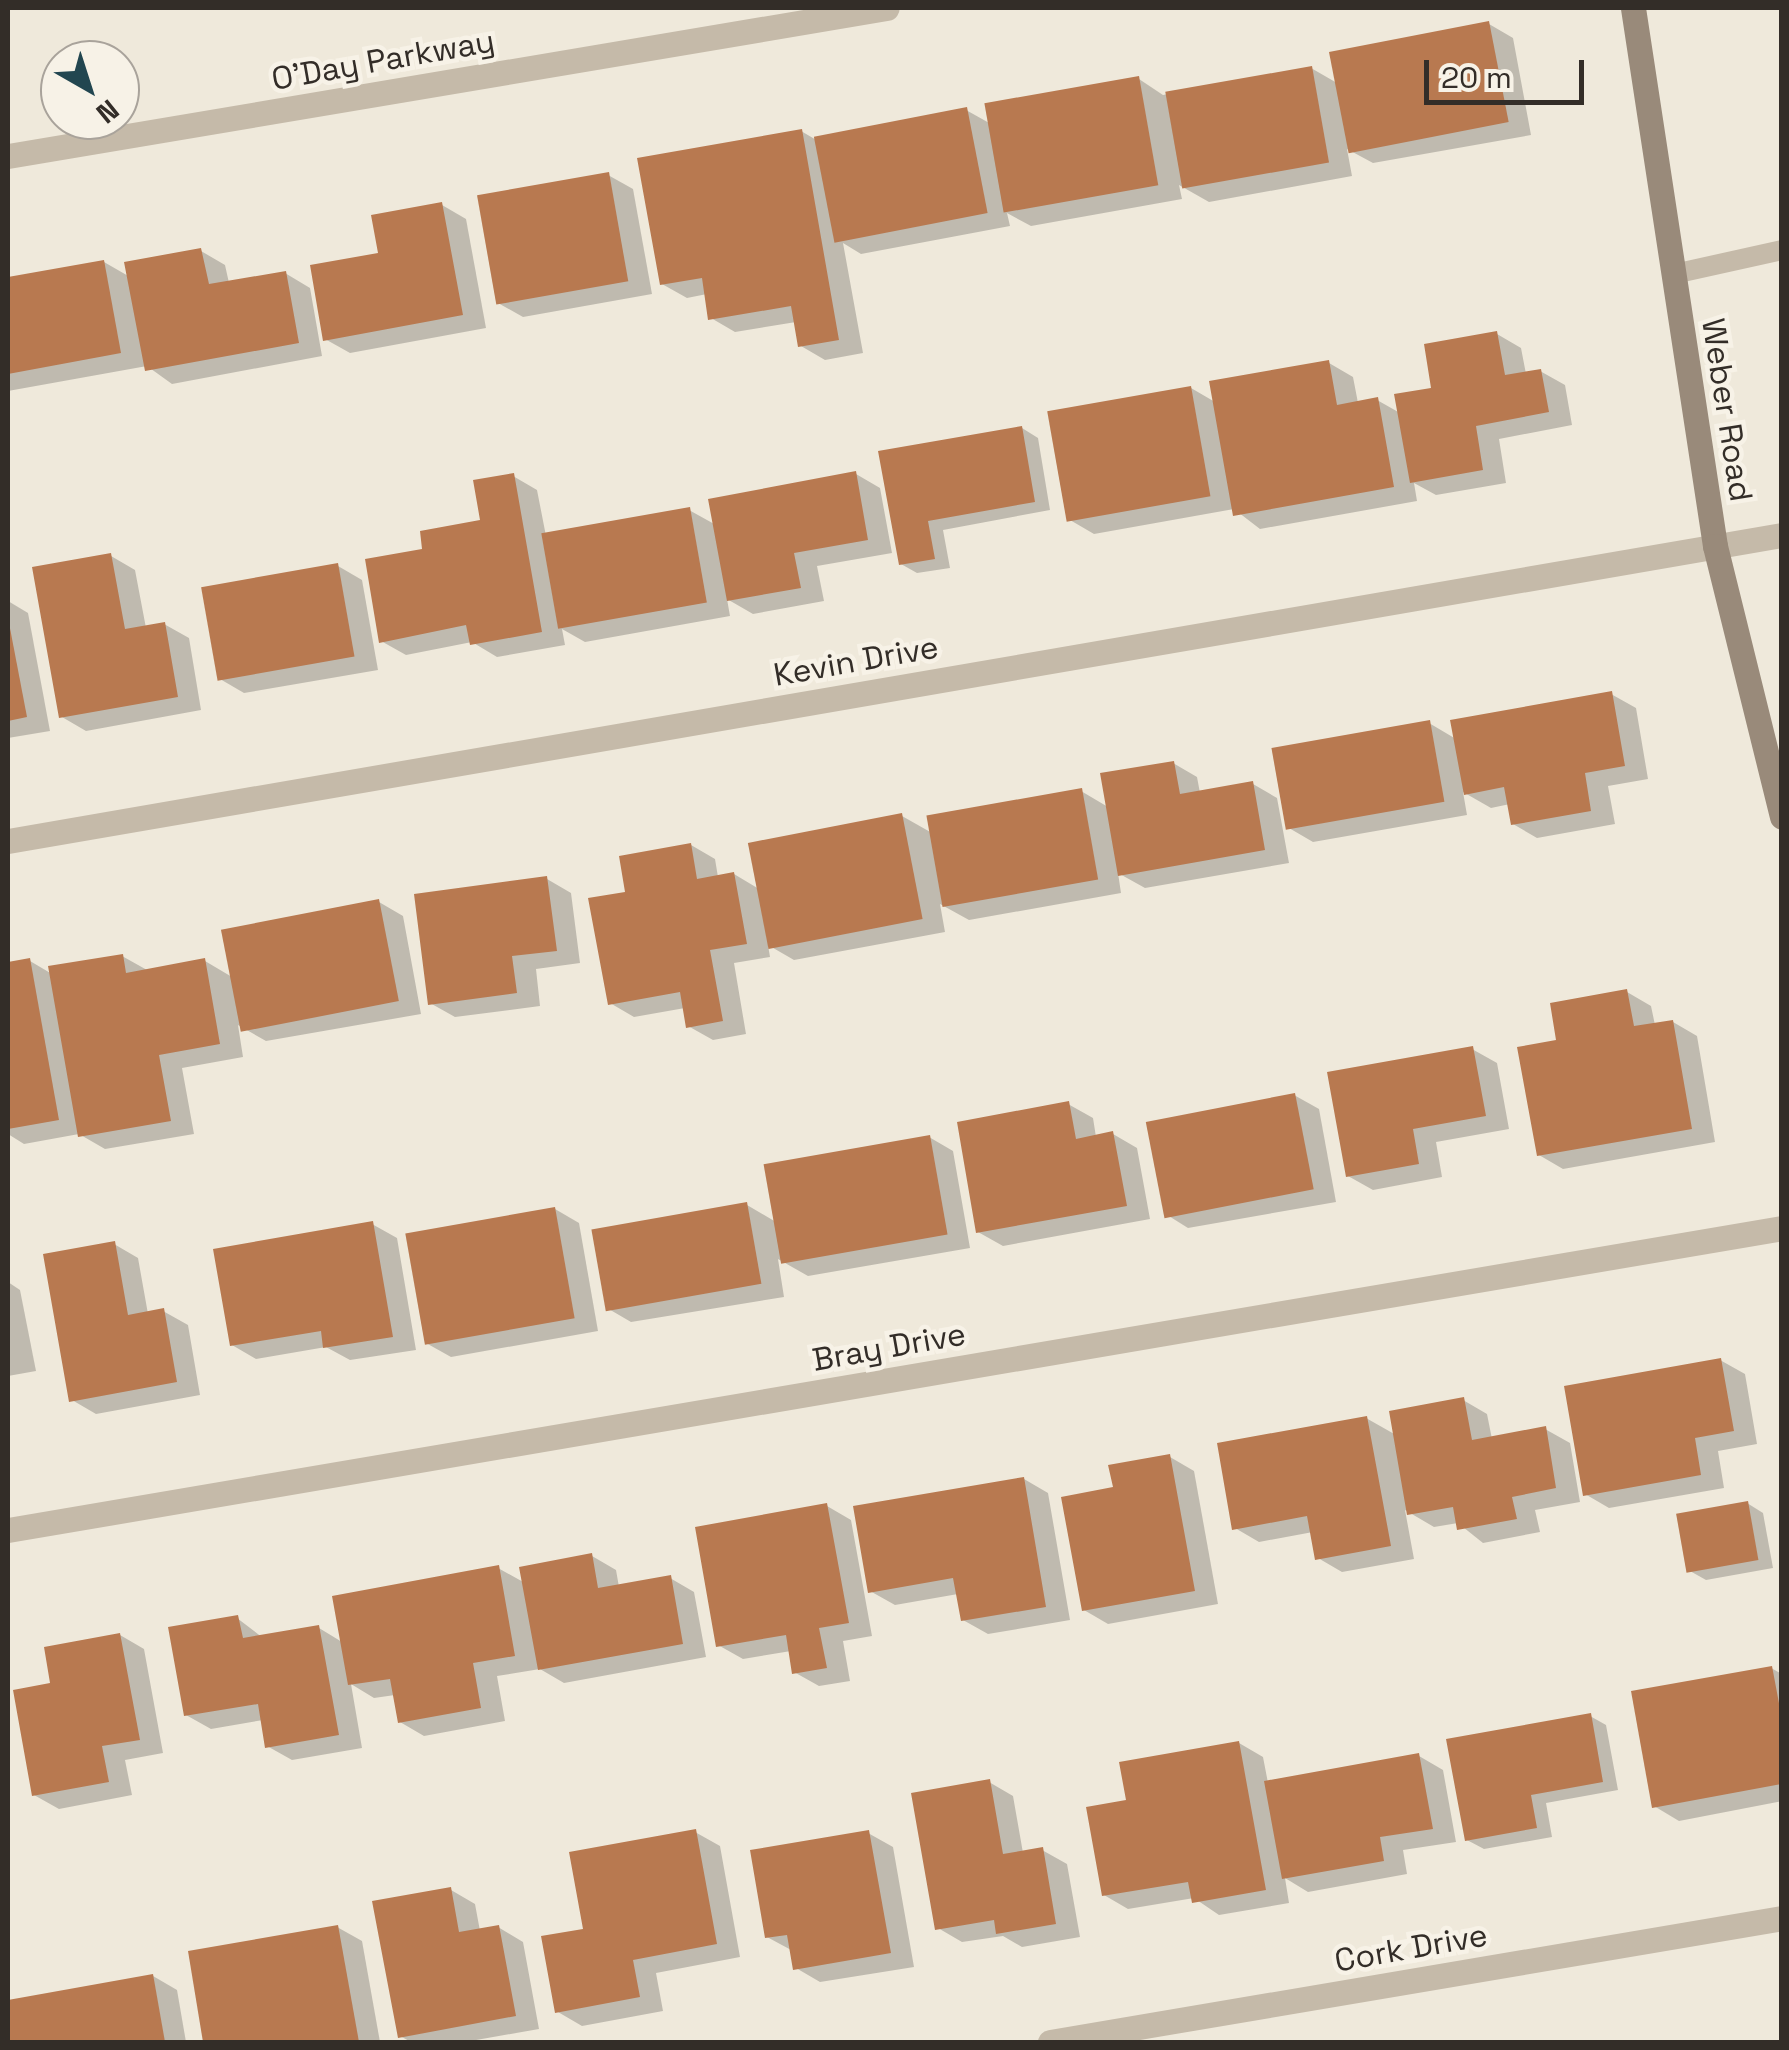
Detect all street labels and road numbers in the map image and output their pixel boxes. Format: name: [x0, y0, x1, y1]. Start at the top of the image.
street label: O'Day Parkway: [269, 22, 497, 98]
street label: Weber Road: [1694, 316, 1760, 504]
street label: Kevin Drive: [771, 628, 941, 694]
street label: Bray Drive: [809, 1315, 969, 1379]
street label: Cork Drive: [1332, 1916, 1490, 1980]

